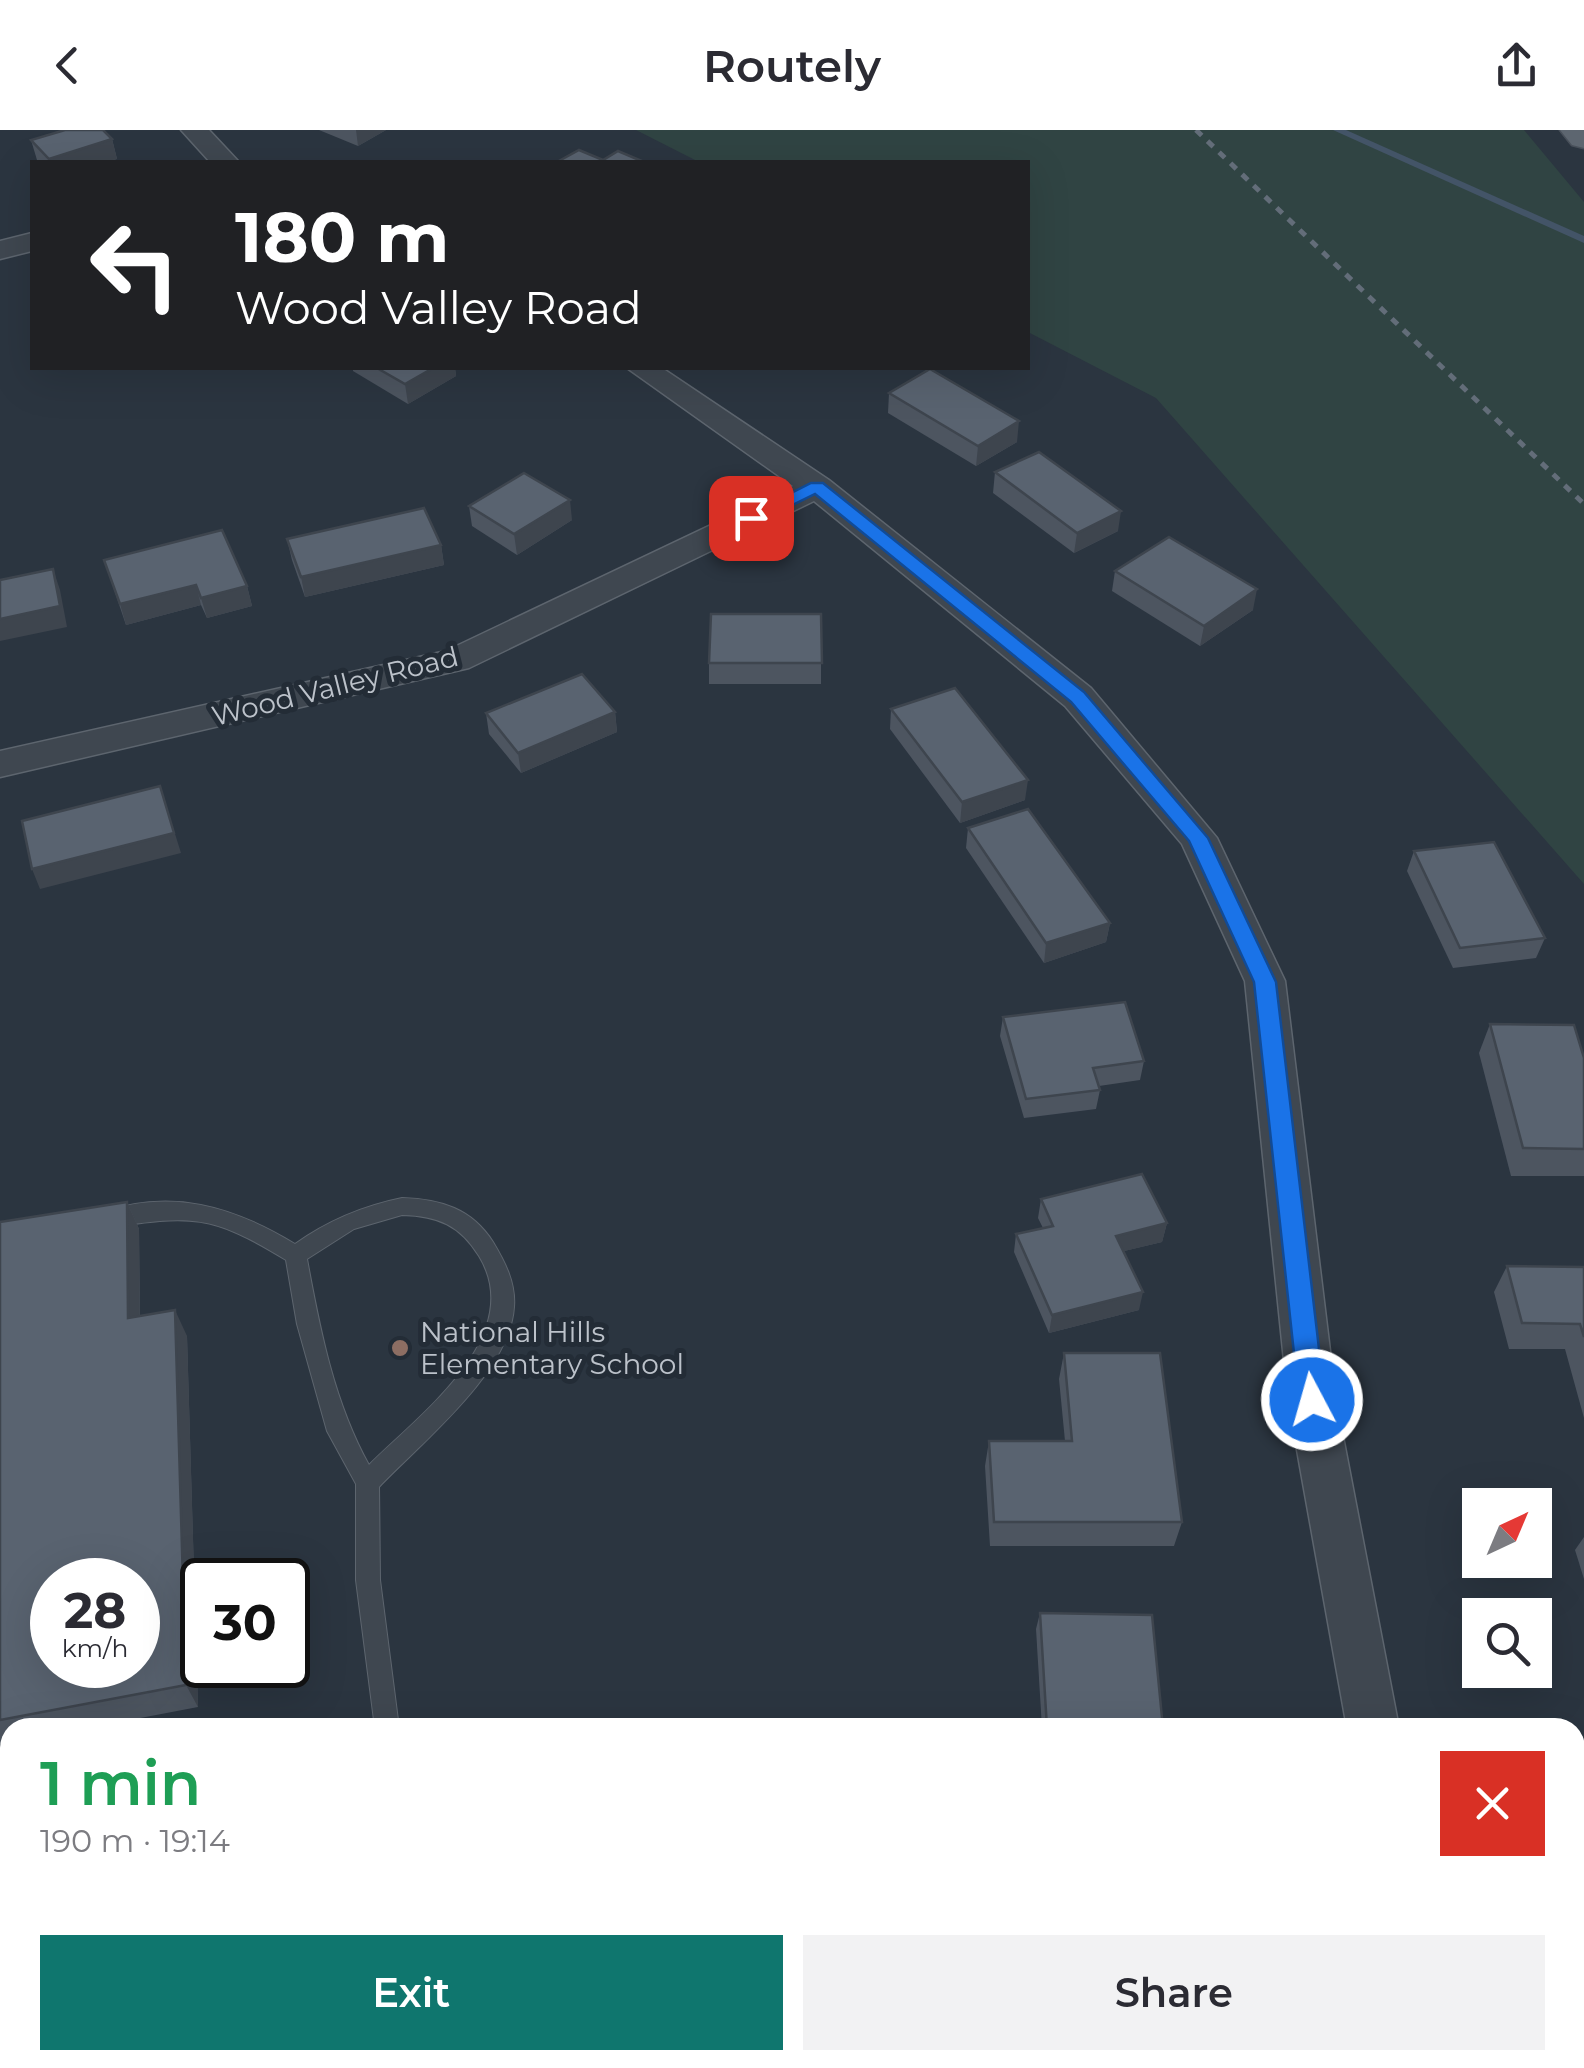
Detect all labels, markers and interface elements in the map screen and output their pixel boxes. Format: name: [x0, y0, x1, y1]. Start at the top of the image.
icon: back: [40, 38, 95, 93]
text: Routely: [703, 38, 881, 93]
icon: share: [1489, 38, 1544, 93]
text: 180 m: [235, 194, 449, 280]
icon: left: [70, 200, 200, 330]
text: Wood Valley Road: [235, 280, 642, 335]
pin: [709, 476, 794, 561]
icon: arrive: [724, 491, 779, 546]
street label: Wood Valley Road: [208, 639, 462, 733]
place label: National Hills Elementary School: [420, 1315, 684, 1381]
marker: National Hills Elementary School: [389, 1337, 411, 1359]
position arrow: [1260, 1348, 1364, 1452]
north arrow: [1462, 1488, 1552, 1578]
map controls: [1462, 1488, 1552, 1688]
speed limit sign: 30: [180, 1558, 310, 1688]
text: 28: [64, 1580, 126, 1641]
button: search: [1462, 1598, 1552, 1688]
text: km/h: [62, 1633, 128, 1663]
text: 1 min: [40, 1747, 201, 1820]
button: close: [1440, 1751, 1545, 1856]
text: 190 m · 19:14: [40, 1821, 230, 1860]
button: Exit: [40, 1935, 783, 2050]
button: Share: [803, 1935, 1545, 2050]

